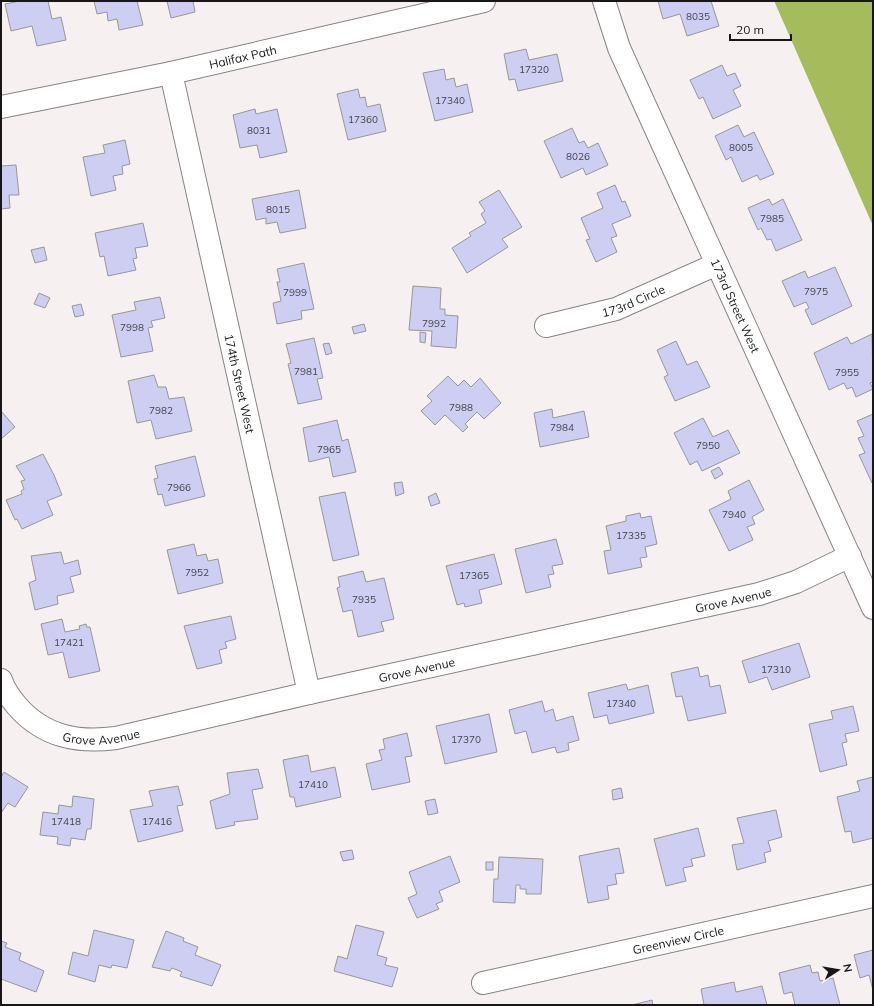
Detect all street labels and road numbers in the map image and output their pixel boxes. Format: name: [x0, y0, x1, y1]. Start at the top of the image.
street label: Halifax Path: [208, 41, 278, 72]
street label: 173rd Street West: [708, 256, 764, 355]
street label: 173rd Circle: [600, 281, 667, 320]
street label: 174th Street West: [222, 332, 258, 435]
street label: Grove Avenue: [694, 583, 773, 615]
street label: Grove Avenue: [377, 654, 456, 685]
street label: Grove Avenue: [61, 725, 141, 747]
street label: Greenview Circle: [631, 922, 725, 957]

